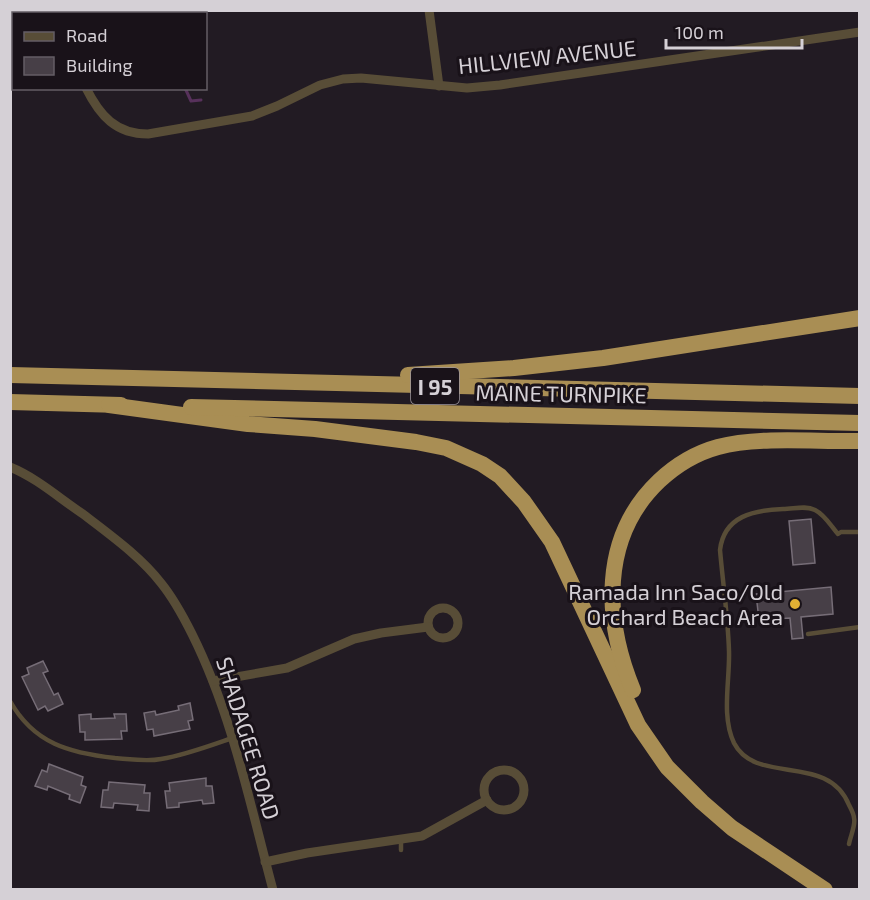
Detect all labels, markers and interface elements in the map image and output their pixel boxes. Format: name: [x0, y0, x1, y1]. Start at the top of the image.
legend: [12, 12, 207, 90]
scale bar: [666, 12, 802, 50]
text: 100 m: [675, 21, 724, 43]
text: Road: [66, 24, 107, 46]
street label: HILLVIEW AVENUE: [457, 34, 637, 78]
text: Building: [66, 54, 133, 76]
road number: I 95: [411, 368, 459, 404]
street label: MAINE TURNPIKE: [475, 379, 647, 407]
place label: Ramada Inn Saco/Old Orchard Beach Area: [568, 578, 783, 629]
marker: Ramada Inn Saco/Old Orchard Beach Area: [788, 597, 802, 611]
street label: SHADAGEE ROAD: [212, 654, 286, 822]

